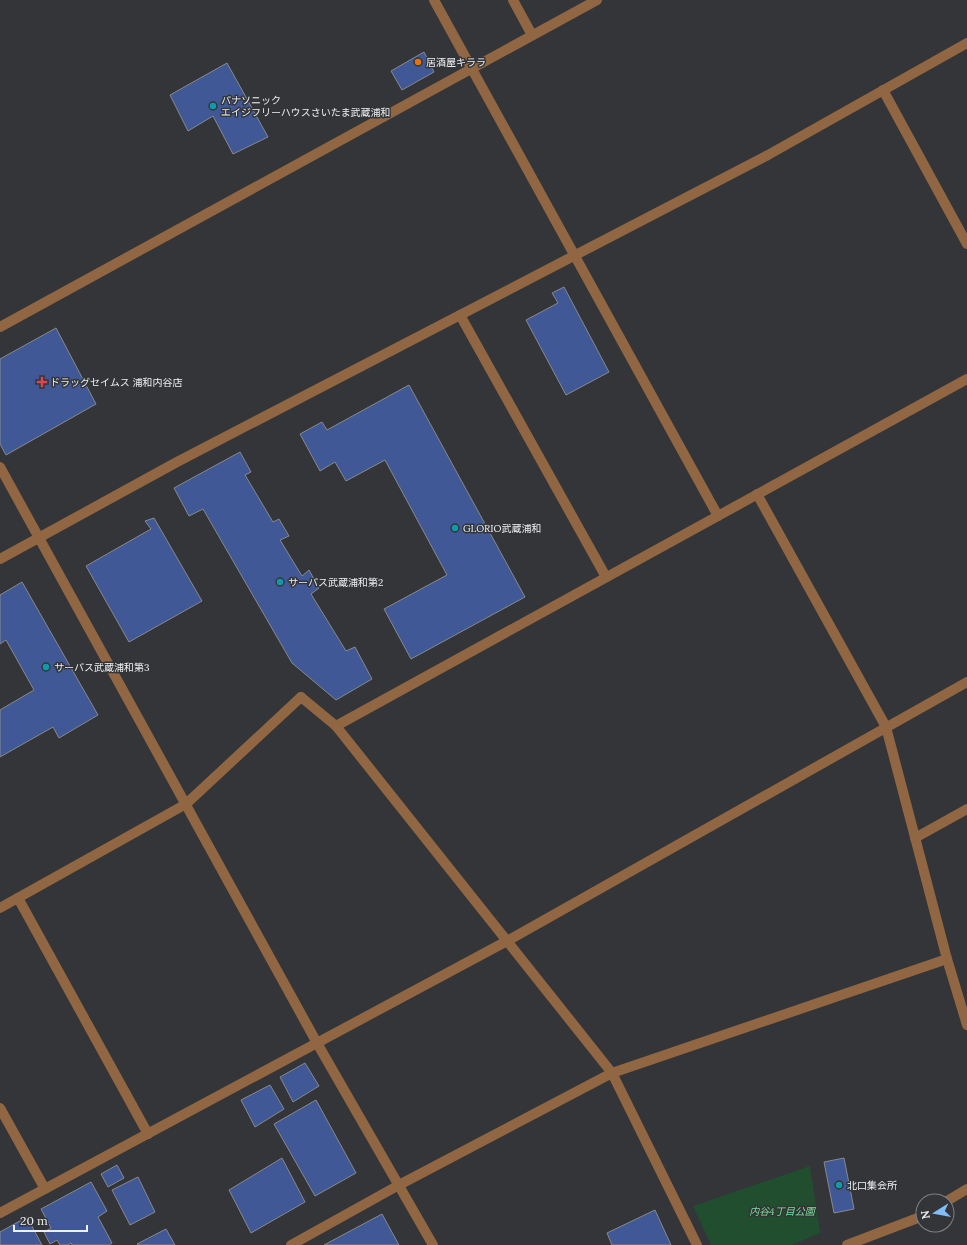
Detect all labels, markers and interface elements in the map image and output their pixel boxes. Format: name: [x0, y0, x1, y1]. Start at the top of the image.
place label: 居酒屋キララ: [426, 56, 486, 69]
marker: 居酒屋キララ: [413, 57, 423, 67]
place label: パナソニック エイジフリーハウスさいたま武蔵浦和: [221, 94, 391, 119]
marker: パナソニック エイジフリーハウスさいたま武蔵浦和: [208, 101, 218, 111]
place label: ドラッグセイムス 浦和内谷店: [50, 376, 182, 389]
marker: ドラッグセイムス 浦和内谷店: [37, 377, 47, 387]
place label: GLORIO武蔵浦和: [463, 522, 542, 535]
marker: GLORIO武蔵浦和: [450, 523, 460, 533]
place label: サーパス武蔵浦和第2: [288, 576, 383, 589]
marker: サーパス武蔵浦和第2: [275, 577, 285, 587]
place label: サーパス武蔵浦和第3: [54, 661, 150, 674]
marker: サーパス武蔵浦和第3: [41, 662, 51, 672]
place label: 北口集会所: [847, 1179, 897, 1192]
marker: 北口集会所: [834, 1180, 844, 1190]
north arrow: [915, 1193, 955, 1233]
park label: 内谷4丁目公園: [749, 1205, 817, 1218]
scale bar: [14, 1207, 87, 1233]
text: N: [917, 1209, 933, 1220]
text: 20 m: [20, 1213, 48, 1228]

